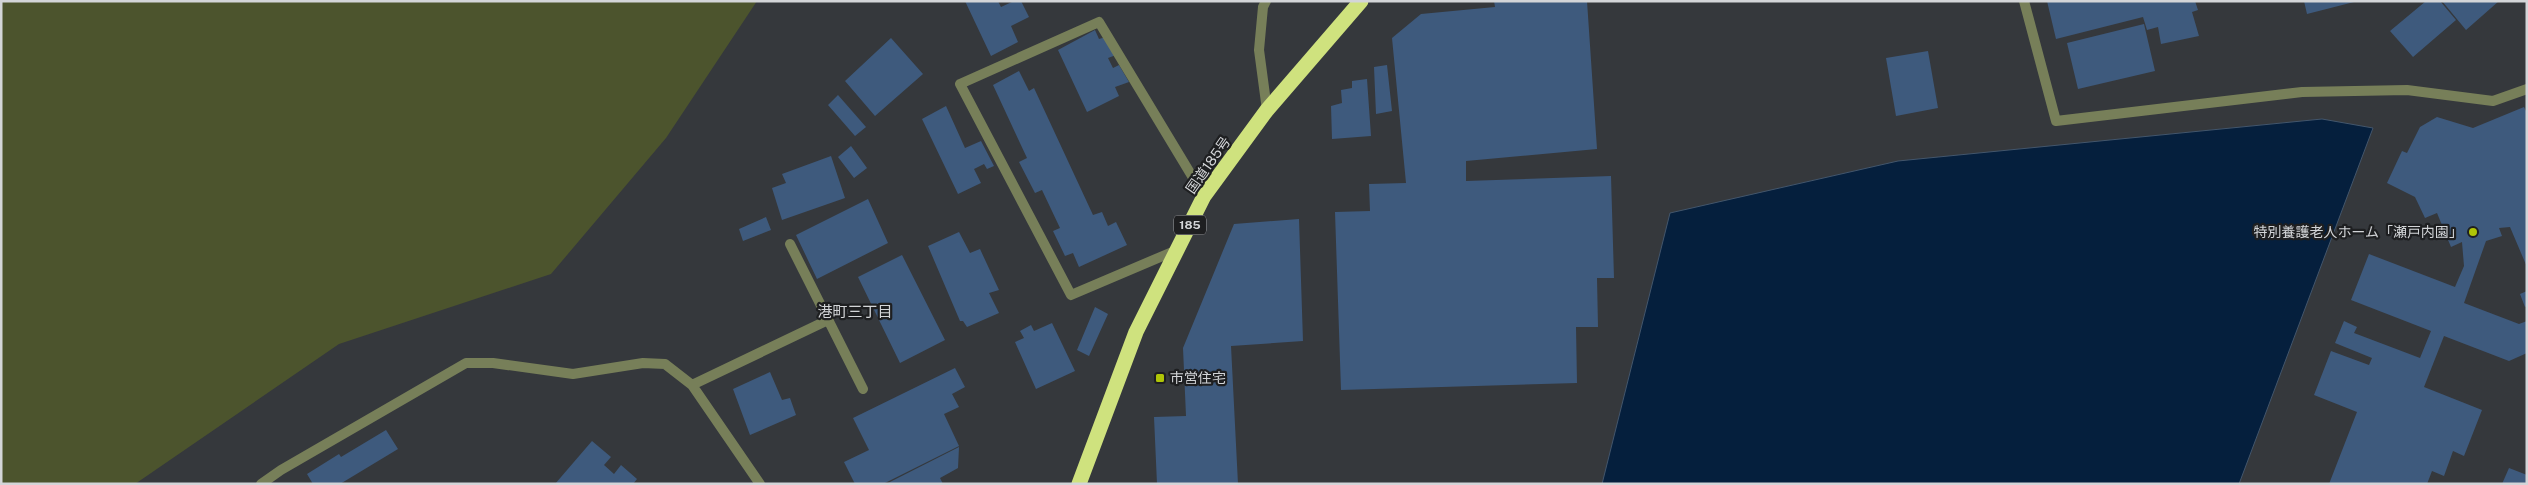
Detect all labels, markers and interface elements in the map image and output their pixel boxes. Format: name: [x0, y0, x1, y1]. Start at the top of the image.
street label: 国道185号: [1183, 133, 1233, 197]
road number: 185: [1174, 216, 1206, 234]
place label: 特別養護老人ホーム「瀬戸内園」: [2253, 224, 2463, 240]
marker: 特別養護老人ホーム「瀬戸内園」: [2467, 226, 2479, 238]
district label: 港町三丁目: [817, 303, 893, 320]
place label: 市営住宅: [1170, 370, 1226, 386]
marker: 市営住宅: [1154, 372, 1166, 384]

